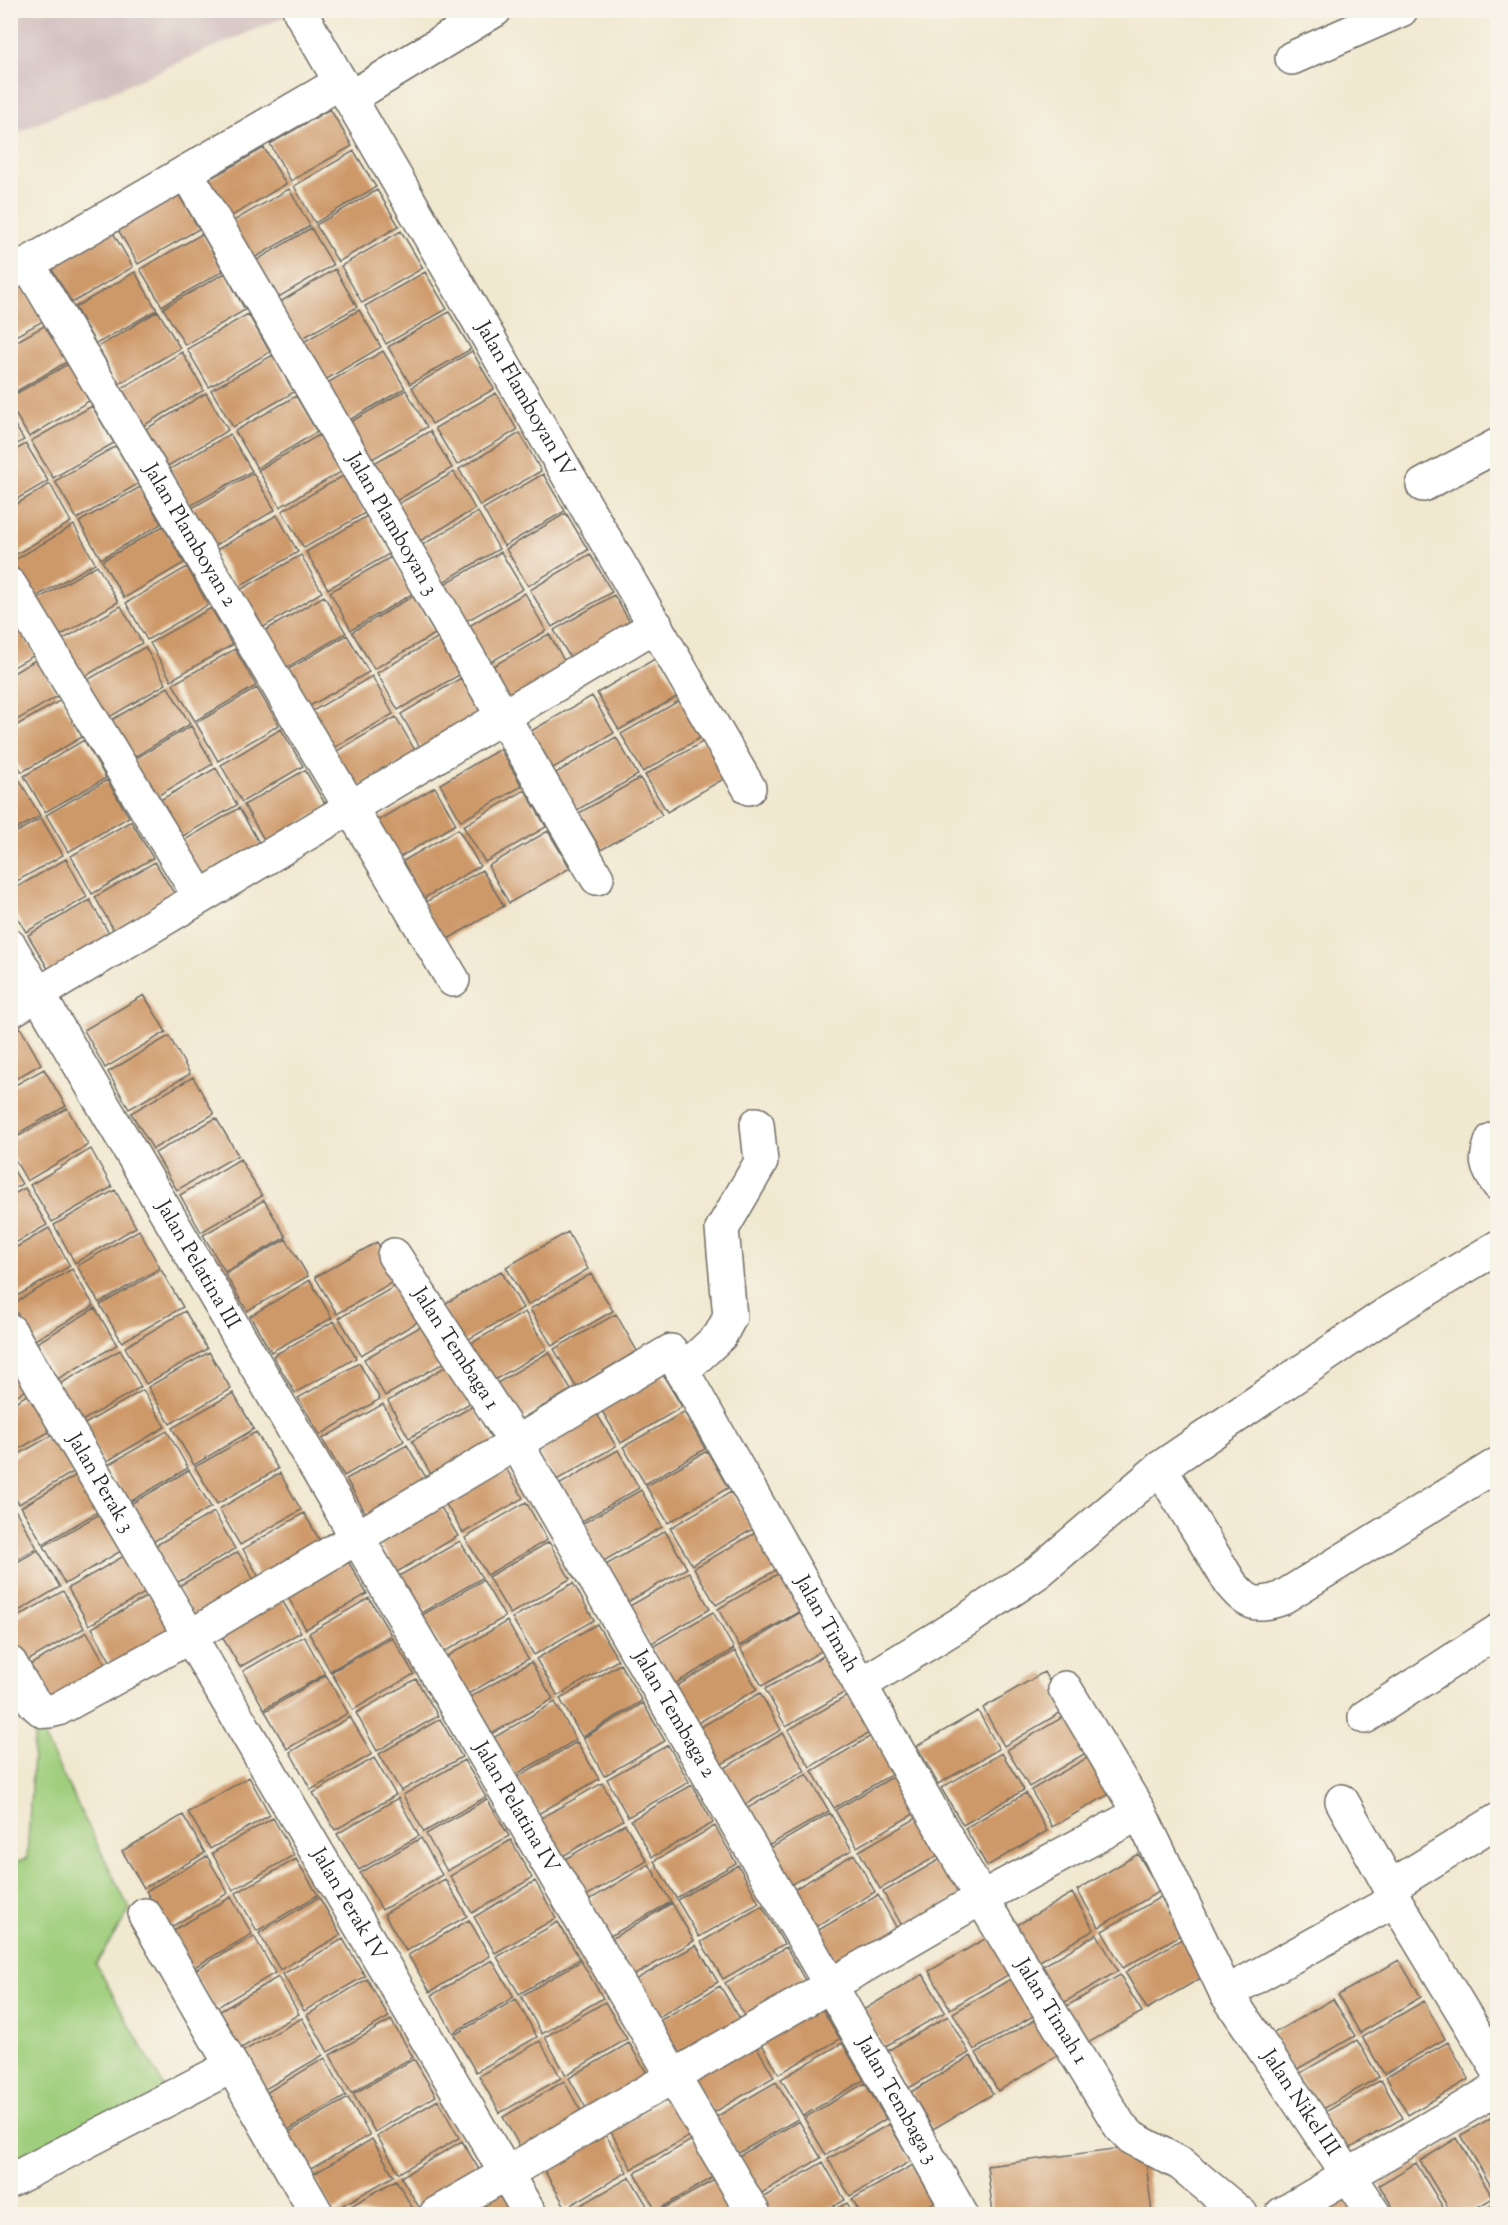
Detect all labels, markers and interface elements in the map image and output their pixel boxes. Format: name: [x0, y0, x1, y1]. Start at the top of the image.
street label: Jalan Flamboyan IV: [467, 315, 581, 483]
street label: Jalan Plamboyan 3: [337, 447, 445, 602]
street label: Jalan Plamboyan 2: [135, 458, 244, 613]
street label: Jalan Pelatina III: [147, 1194, 247, 1335]
street label: Jalan Tembaga 1: [404, 1281, 506, 1416]
street label: Jalan Perak 3: [58, 1427, 141, 1539]
street label: Jalan Timah: [786, 1570, 865, 1679]
street label: Jalan Tembaga 2: [624, 1644, 723, 1784]
street label: Jalan Pelatina IV: [465, 1735, 566, 1879]
street label: Jalan Perak IV: [302, 1842, 393, 1967]
street label: Jalan Timah 1: [1006, 1953, 1094, 2071]
street label: Jalan Tembaga 3: [848, 2031, 945, 2170]
street label: Jalan Nikel III: [1253, 2043, 1346, 2163]

